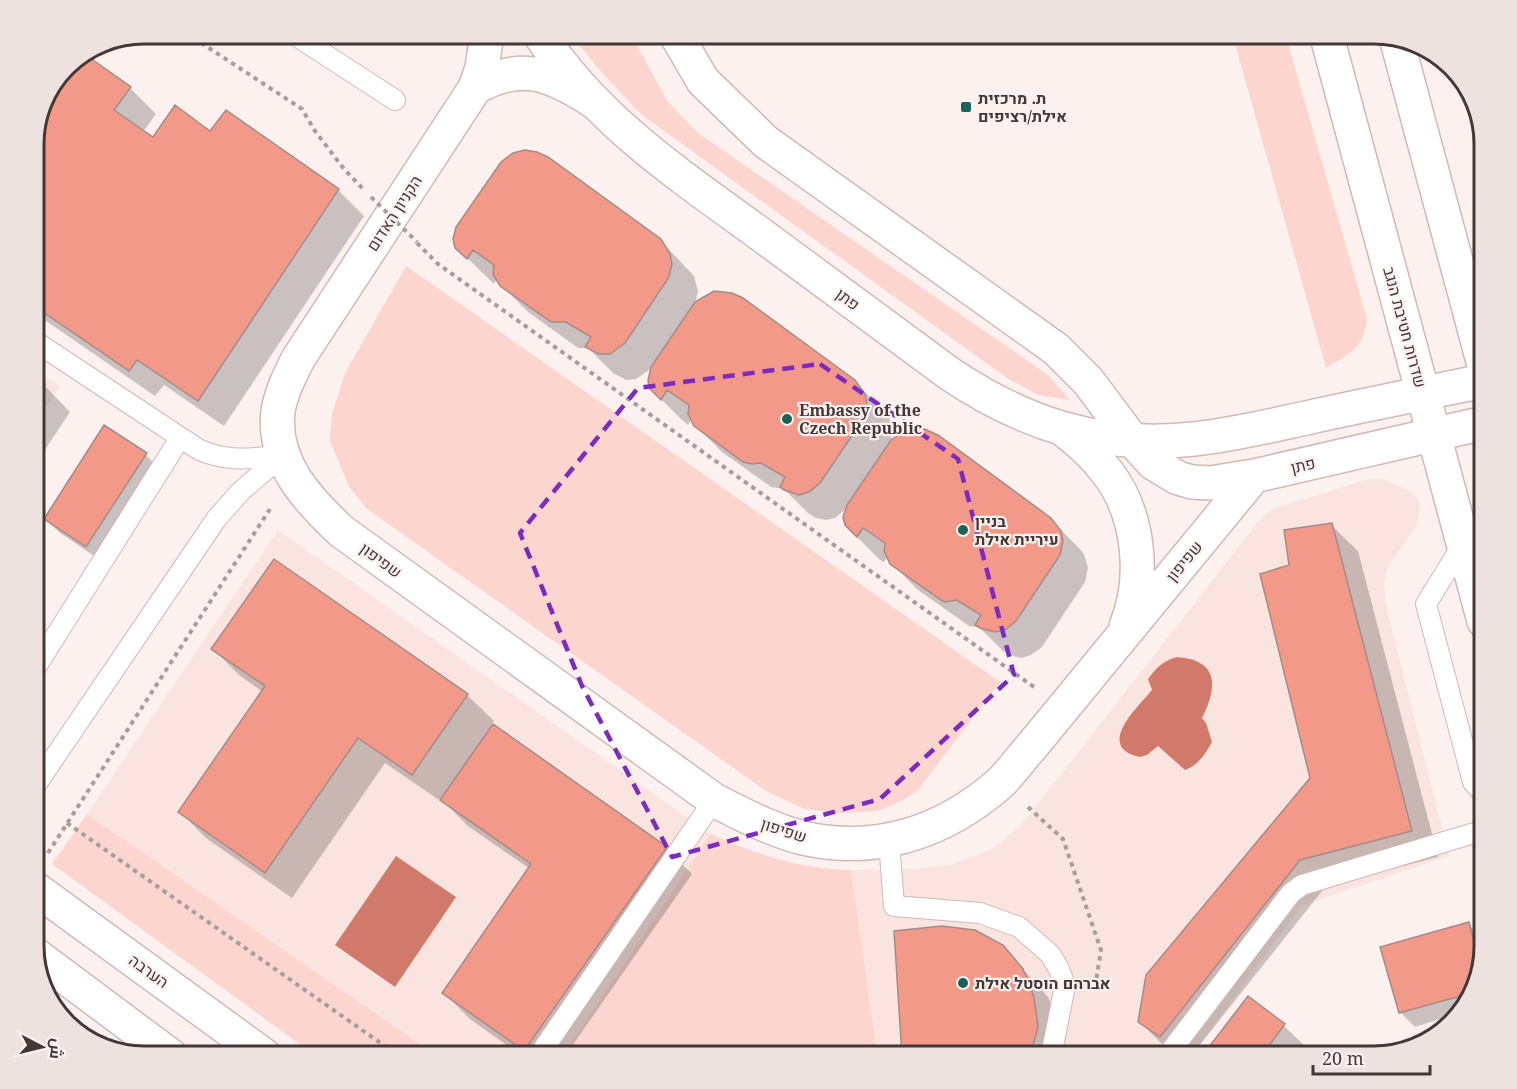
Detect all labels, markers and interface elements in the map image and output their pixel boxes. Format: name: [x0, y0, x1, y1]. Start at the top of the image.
place label: ת. מרכזית אילת/רציפים: [978, 87, 1067, 127]
marker: ת. מרכזית אילת/רציפים: [959, 100, 973, 114]
street label: הקניון האדום: [361, 171, 427, 255]
street label: שדרות חטיבת הנגב: [1378, 264, 1432, 390]
street label: פתן: [832, 283, 864, 315]
place label: Embassy of the Czech Republic: [799, 399, 922, 439]
marker: Embassy of the Czech Republic: [780, 412, 794, 426]
street label: פתן: [1289, 452, 1317, 478]
place label: בניין עיריית אילת: [975, 510, 1059, 550]
marker: בניין עיריית אילת: [956, 523, 970, 537]
street label: שפיפון: [1161, 536, 1207, 586]
street label: שפיפון: [356, 537, 406, 583]
street label: שפיפון: [758, 812, 810, 848]
street label: הערבה: [125, 949, 173, 993]
place label: אברהם הוסטל אילת: [975, 972, 1111, 994]
marker: אברהם הוסטל אילת: [956, 976, 970, 990]
north arrow: [12, 1017, 72, 1077]
text: ش: [45, 1037, 69, 1060]
scale bar: [1313, 1038, 1430, 1076]
text: 20 m: [1322, 1046, 1364, 1070]

